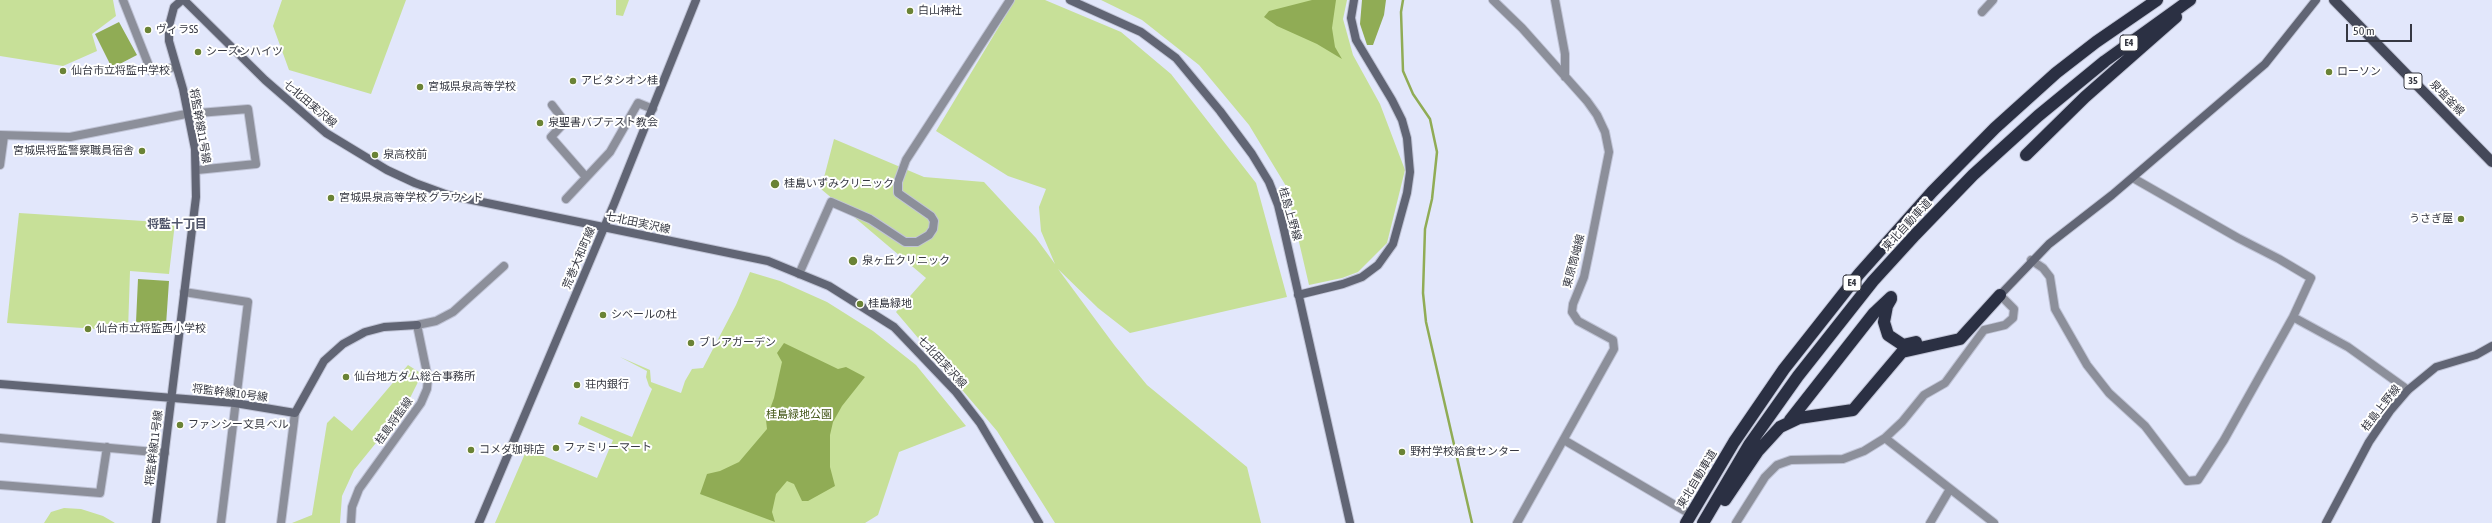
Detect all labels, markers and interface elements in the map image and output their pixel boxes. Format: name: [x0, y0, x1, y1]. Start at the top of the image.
place label: 白山神社: [918, 4, 962, 18]
marker: 白山神社: [905, 6, 915, 16]
scale bar: [2348, 16, 2414, 42]
place label: ヴィラSS: [156, 23, 198, 37]
text: 50 m: [2353, 24, 2375, 38]
marker: ヴィラSS: [143, 25, 153, 35]
road number: E4: [2120, 35, 2138, 51]
place label: シーズンハイツ: [206, 45, 283, 59]
marker: シーズンハイツ: [193, 47, 203, 57]
place label: 仙台市立将監中学校: [71, 64, 170, 78]
place label: ローソン: [2337, 65, 2381, 79]
marker: 仙台市立将監中学校: [58, 66, 68, 76]
marker: ローソン: [2324, 67, 2334, 77]
road number: 35: [2404, 73, 2422, 89]
place label: アビタシオン桂: [581, 74, 658, 88]
marker: アビタシオン桂: [568, 76, 578, 86]
street label: 七北田実沢線: [280, 78, 340, 130]
street label: 泉塩釜線: [2427, 78, 2467, 118]
place label: 宮城県泉高等学校: [428, 80, 516, 94]
marker: 宮城県泉高等学校: [415, 82, 425, 92]
street label: 将監幹線11号線: [187, 87, 213, 165]
place label: 泉聖書バプテスト教会: [548, 116, 658, 130]
marker: 泉聖書バプテスト教会: [535, 118, 545, 128]
place label: 宮城県将監警察職員宿舎: [13, 144, 134, 158]
marker: 宮城県将監警察職員宿舎: [137, 146, 147, 156]
place label: 泉高校前: [383, 148, 427, 162]
marker: 泉高校前: [370, 150, 380, 160]
place label: 桂島いずみクリニック: [784, 177, 894, 191]
marker: 桂島いずみクリニック: [769, 178, 781, 190]
street label: 桂島上野線: [1276, 186, 1304, 242]
place label: 宮城県泉高等学校 グラウンド: [339, 191, 484, 205]
marker: 宮城県泉高等学校 グラウンド: [326, 193, 336, 203]
street label: 東北自動車道: [1880, 196, 1934, 254]
street label: 七北田実沢線: [604, 210, 672, 236]
place label: うさぎ屋: [2409, 212, 2453, 226]
marker: うさぎ屋: [2456, 214, 2466, 224]
district label: 将監十丁目: [147, 217, 207, 231]
street label: 荒巻大和町線: [560, 225, 598, 291]
street label: 東原筒岫線: [1561, 233, 1587, 289]
place label: 泉ヶ丘クリニック: [862, 254, 950, 268]
marker: 泉ヶ丘クリニック: [847, 255, 859, 267]
road number: E4: [1843, 275, 1861, 291]
place label: 桂島緑地: [868, 297, 912, 311]
marker: 桂島緑地: [855, 299, 865, 309]
place label: シベールの杜: [611, 308, 677, 322]
marker: シベールの杜: [598, 310, 608, 320]
place label: 仙台市立将監西小学校: [96, 322, 206, 336]
marker: 仙台市立将監西小学校: [83, 324, 93, 334]
street label: 七北田実沢線: [915, 333, 969, 391]
place label: ブレアガーデン: [699, 336, 776, 350]
marker: ブレアガーデン: [686, 338, 696, 348]
place label: 仙台地方ダム総合事務所: [354, 370, 475, 384]
marker: 仙台地方ダム総合事務所: [341, 372, 351, 382]
place label: 荘内銀行: [585, 378, 629, 392]
marker: 荘内銀行: [572, 380, 582, 390]
street label: 将監幹線10号線: [191, 382, 269, 404]
street label: 桂島上野線: [2359, 382, 2403, 434]
street label: 桂島将監線: [372, 395, 416, 447]
park label: 桂島緑地公園: [766, 408, 832, 422]
street label: 将監幹線11号線: [143, 409, 165, 487]
place label: ファンシー文具 ベル: [188, 418, 289, 432]
marker: ファンシー文具 ベル: [175, 420, 185, 430]
place label: ファミリーマート: [564, 441, 652, 455]
place label: コメダ珈琲店: [479, 443, 545, 457]
marker: ファミリーマート: [551, 443, 561, 453]
marker: コメダ珈琲店: [466, 445, 476, 455]
place label: 野村学校給食センター: [1410, 445, 1520, 459]
marker: 野村学校給食センター: [1397, 447, 1407, 457]
street label: 東北自動車道: [1674, 447, 1720, 511]

